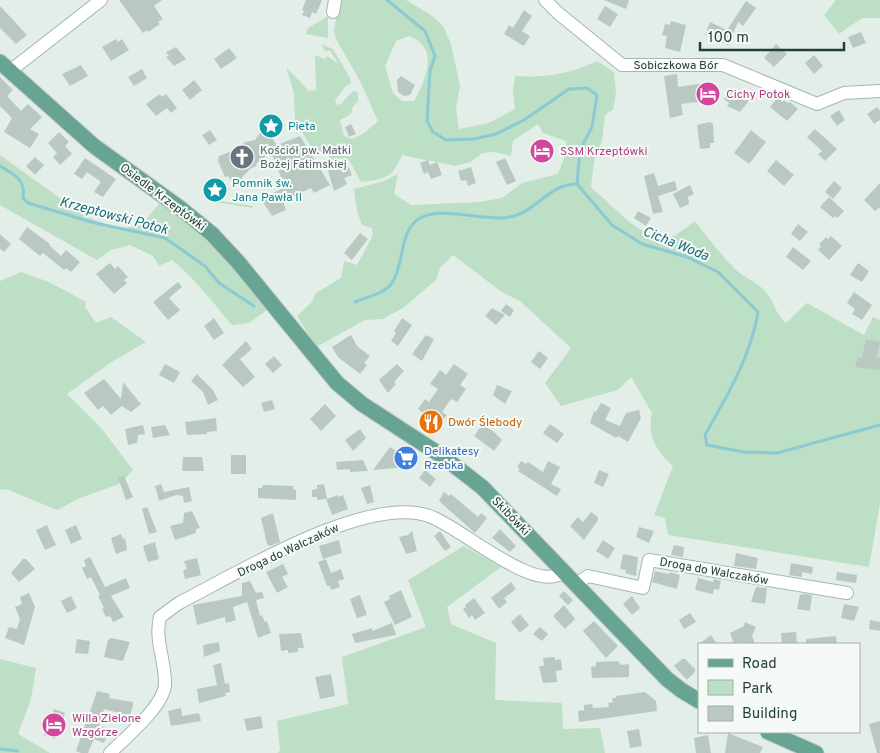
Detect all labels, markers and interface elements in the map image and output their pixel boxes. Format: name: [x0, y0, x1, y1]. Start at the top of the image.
scale bar: [700, 20, 844, 52]
text: 100 m: [708, 29, 749, 48]
street label: Sobiczkowa Bór: [634, 58, 719, 74]
hotel icon: Cichy Potok: [695, 81, 721, 107]
place label: Cichy Potok: [726, 87, 790, 103]
place icon: Pieta: [258, 113, 284, 139]
place label: Pieta: [288, 119, 316, 135]
hotel icon: SSM Krzeptówki: [529, 138, 555, 164]
place label: Kościół pw. Matki Bożej Fatimskiej: [260, 143, 351, 173]
church icon: Kościół pw. Matki Bożej Fatimskiej: [229, 144, 255, 170]
place label: SSM Krzeptówki: [560, 144, 648, 160]
street label: Osiedle Krzeptówki: [116, 160, 209, 235]
place label: Pomnik św. Jana Pawła II: [232, 176, 302, 206]
place icon: Pomnik św. Jana Pawła II: [202, 177, 228, 203]
water label: Krzeptowski Potok: [58, 194, 171, 239]
water label: Cicha Woda: [640, 223, 712, 266]
restaurant icon: Dwór Ślebody: [418, 409, 444, 435]
place label: Dwór Ślebody: [448, 415, 522, 431]
place label: Delikatesy Rzebka: [424, 444, 479, 474]
supermarket icon: Delikatesy Rzebka: [393, 445, 419, 471]
street label: Skibówki: [488, 494, 533, 540]
street label: Droga do Walczaków: [235, 520, 342, 581]
street label: Droga do Walczaków: [658, 555, 770, 590]
legend: [698, 643, 860, 733]
text: Road: [742, 655, 777, 674]
text: Park: [742, 680, 773, 699]
text: Building: [742, 705, 797, 724]
place label: Willa Zielone Wzgórze: [72, 711, 141, 741]
hotel icon: Willa Zielone Wzgórze: [41, 712, 67, 738]

